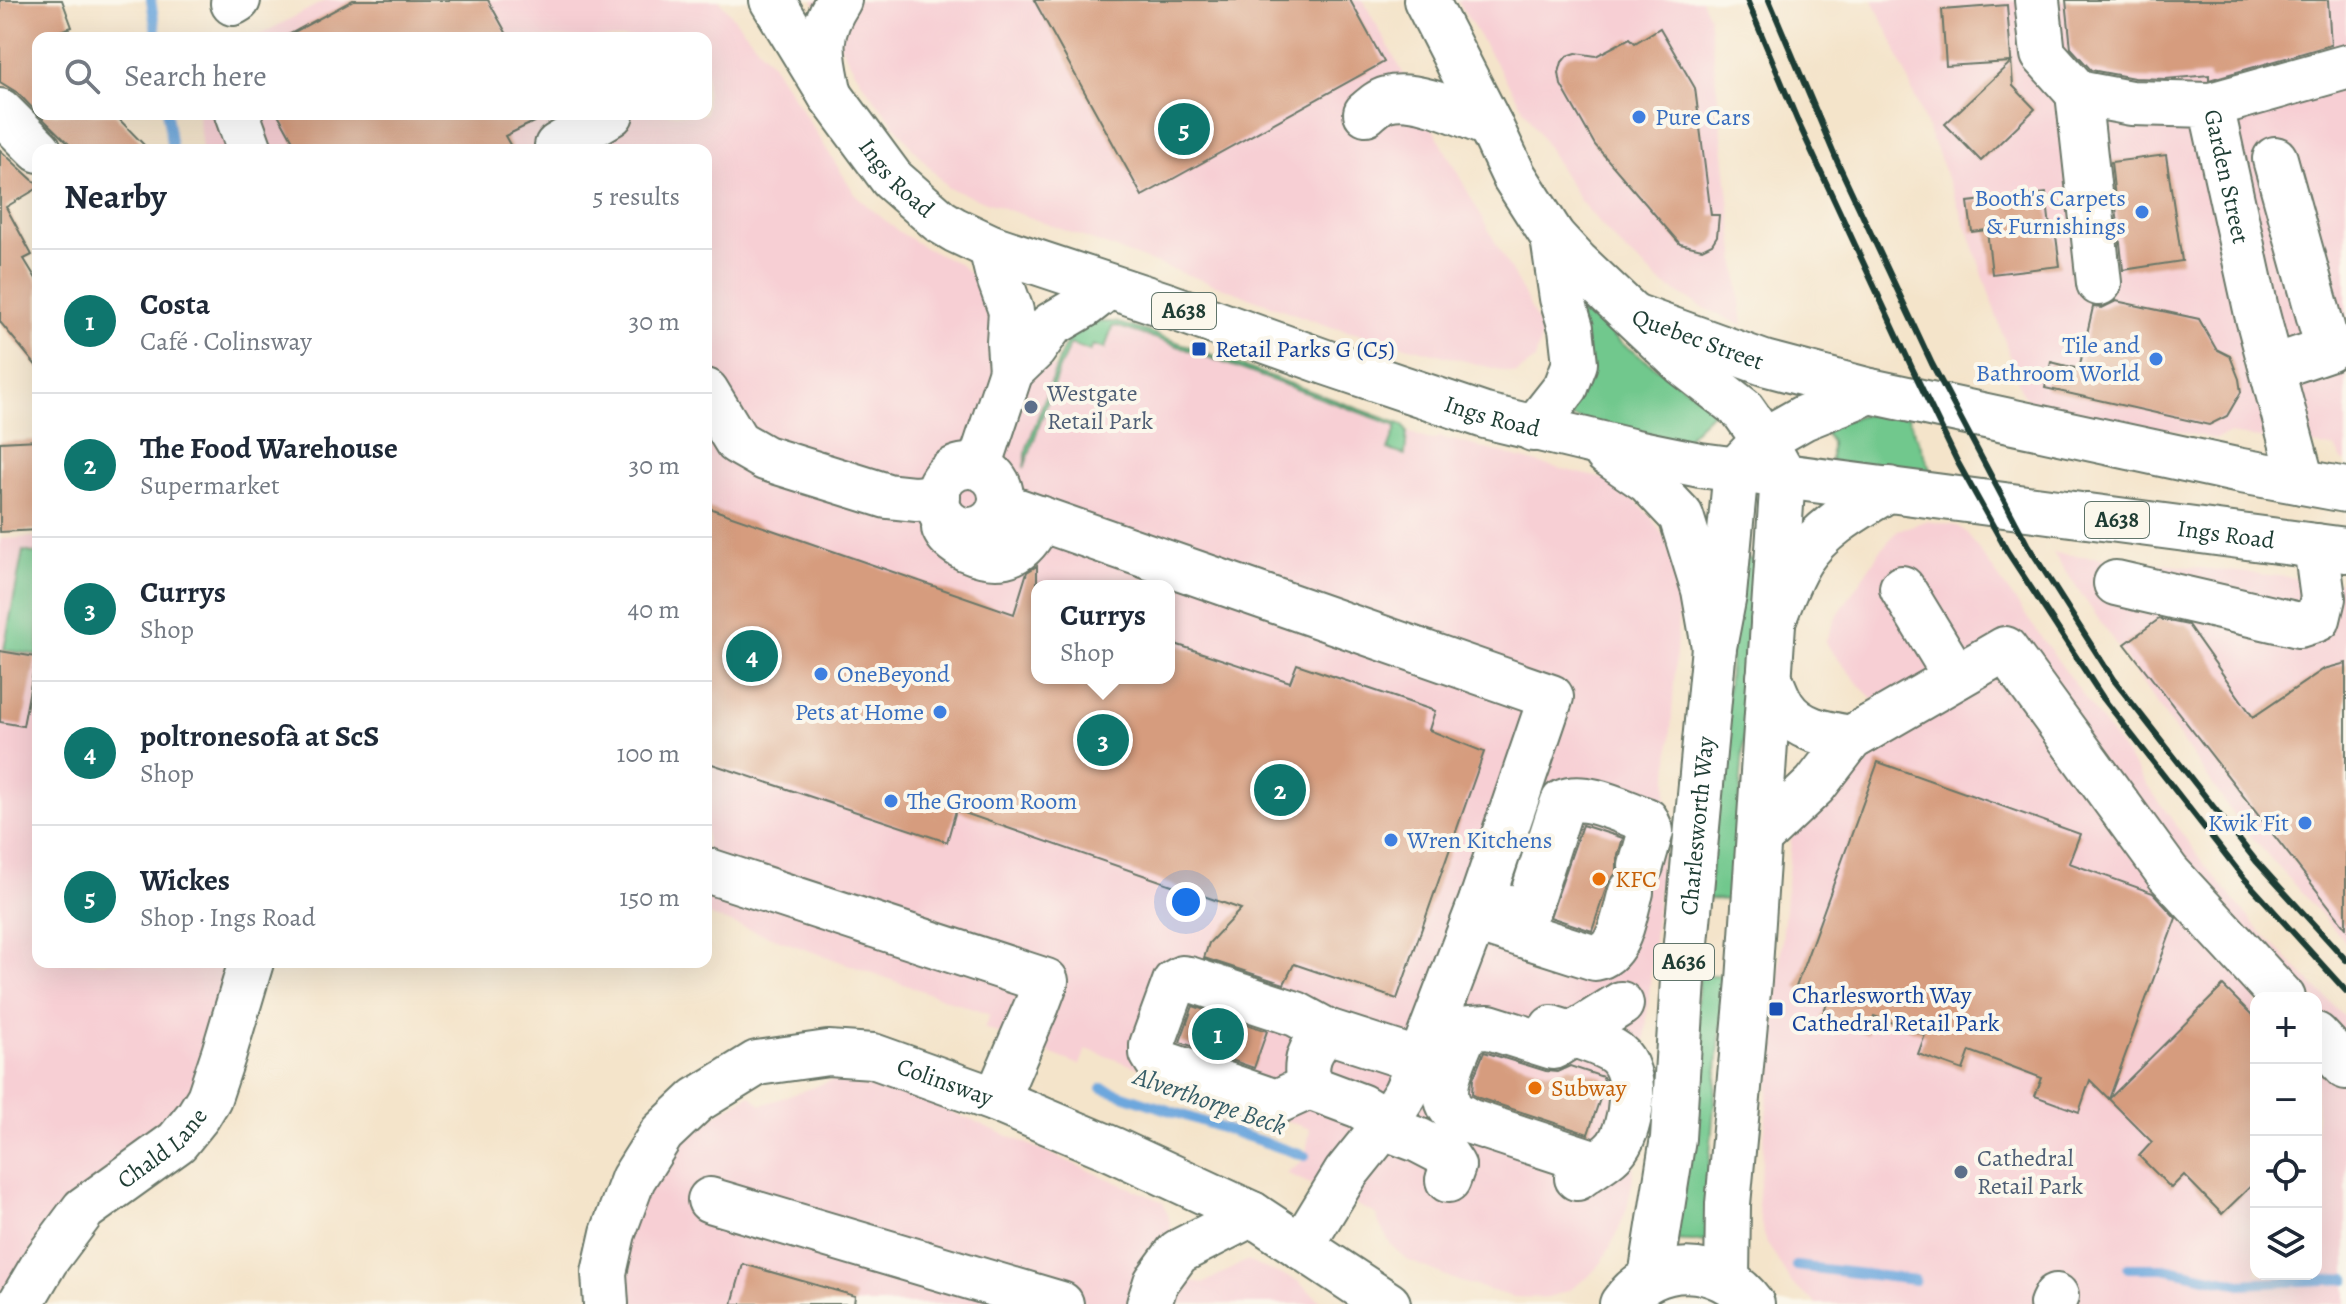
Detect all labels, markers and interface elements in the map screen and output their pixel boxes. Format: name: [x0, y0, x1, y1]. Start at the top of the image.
search box: [32, 32, 712, 120]
icon: search: [60, 54, 104, 98]
text: Search here: [124, 56, 267, 96]
pin: 5: [1158, 99, 1210, 159]
place label: Pure Cars: [1655, 101, 1751, 133]
street label: Garden Street: [2196, 106, 2257, 247]
marker: Pure Cars: [1630, 108, 1648, 126]
street label: Ings Road: [851, 132, 941, 225]
text: Nearby: [64, 173, 167, 220]
text: 5 results: [592, 179, 680, 214]
place label: Booth's Carpets & Furnishings: [1974, 182, 2126, 242]
marker: Booth's Carpets & Furnishings: [2133, 203, 2151, 221]
text: Costa: [140, 284, 210, 324]
road number: A638: [1152, 293, 1216, 329]
street label: Quebec Street: [1628, 301, 1768, 378]
text: 1: [85, 304, 95, 339]
text: 30 m: [629, 304, 680, 339]
text: Café · Colinsway: [140, 324, 312, 359]
place label: Tile and Bathroom World: [1976, 329, 2140, 389]
place label: Retail Parks G (C5): [1215, 333, 1395, 365]
marker: Retail Parks G (C5): [1190, 340, 1208, 358]
marker: Tile and Bathroom World: [2147, 350, 2165, 368]
place label: Westgate Retail Park: [1046, 377, 1153, 437]
street label: Ings Road: [1440, 387, 1543, 445]
marker: Westgate Retail Park: [1022, 398, 1040, 416]
text: The Food Warehouse: [140, 428, 398, 468]
text: 2: [84, 448, 96, 483]
text: 30 m: [629, 448, 680, 483]
text: Supermarket: [140, 468, 280, 503]
road number: A638: [2085, 502, 2149, 538]
street label: Ings Road: [2175, 512, 2277, 556]
text: Currys: [140, 572, 226, 612]
popup: [1031, 580, 1175, 684]
text: 3: [84, 592, 96, 627]
text: 40 m: [628, 592, 680, 627]
text: Currys: [1060, 595, 1146, 635]
text: Shop: [140, 612, 194, 647]
pin: 4: [726, 626, 778, 686]
text: Shop: [1060, 635, 1114, 670]
place label: OneBeyond: [837, 658, 950, 690]
marker: OneBeyond: [812, 665, 830, 683]
place label: Pets at Home: [795, 696, 924, 728]
marker: Pets at Home: [931, 703, 949, 721]
pin: 3: [1077, 710, 1129, 770]
text: poltronesofà at ScS: [140, 716, 380, 756]
street label: Charlesworth Way: [1673, 734, 1722, 917]
text: 4: [84, 736, 96, 771]
text: 100 m: [617, 736, 680, 771]
text: Shop: [140, 756, 194, 791]
pin: 2: [1254, 760, 1306, 820]
place label: The Groom Room: [907, 785, 1077, 817]
marker: The Groom Room: [882, 792, 900, 810]
place label: Kwik Fit: [2208, 807, 2289, 839]
marker: Kwik Fit: [2296, 814, 2314, 832]
place label: Wren Kitchens: [1406, 824, 1552, 856]
marker: Wren Kitchens: [1382, 831, 1400, 849]
text: Wickes: [140, 860, 230, 900]
place label: KFC: [1615, 863, 1657, 895]
marker: KFC: [1590, 870, 1608, 888]
text: 5: [84, 880, 96, 915]
text: 150 m: [619, 880, 680, 915]
your location: [1166, 882, 1206, 922]
text: Shop · Ings Road: [140, 900, 316, 935]
road number: A636: [1654, 944, 1714, 980]
place label: Charlesworth Way Cathedral Retail Park: [1792, 979, 2000, 1039]
map controls: [2250, 992, 2322, 1280]
button: +: [2250, 992, 2322, 1064]
marker: Charlesworth Way Cathedral Retail Park: [1767, 1000, 1785, 1018]
pin: 1: [1192, 1004, 1244, 1064]
street label: Colinsway: [893, 1050, 998, 1114]
water label: Alverthorpe Beck: [1127, 1058, 1291, 1143]
button: −: [2250, 1064, 2322, 1136]
place label: Subway: [1551, 1072, 1627, 1104]
marker: Subway: [1526, 1079, 1544, 1097]
street label: Chald Lane: [111, 1102, 215, 1196]
button: locate: [2250, 1136, 2322, 1208]
place label: Cathedral Retail Park: [1977, 1142, 2083, 1202]
marker: Cathedral Retail Park: [1952, 1163, 1970, 1181]
button: layers: [2250, 1208, 2322, 1280]

